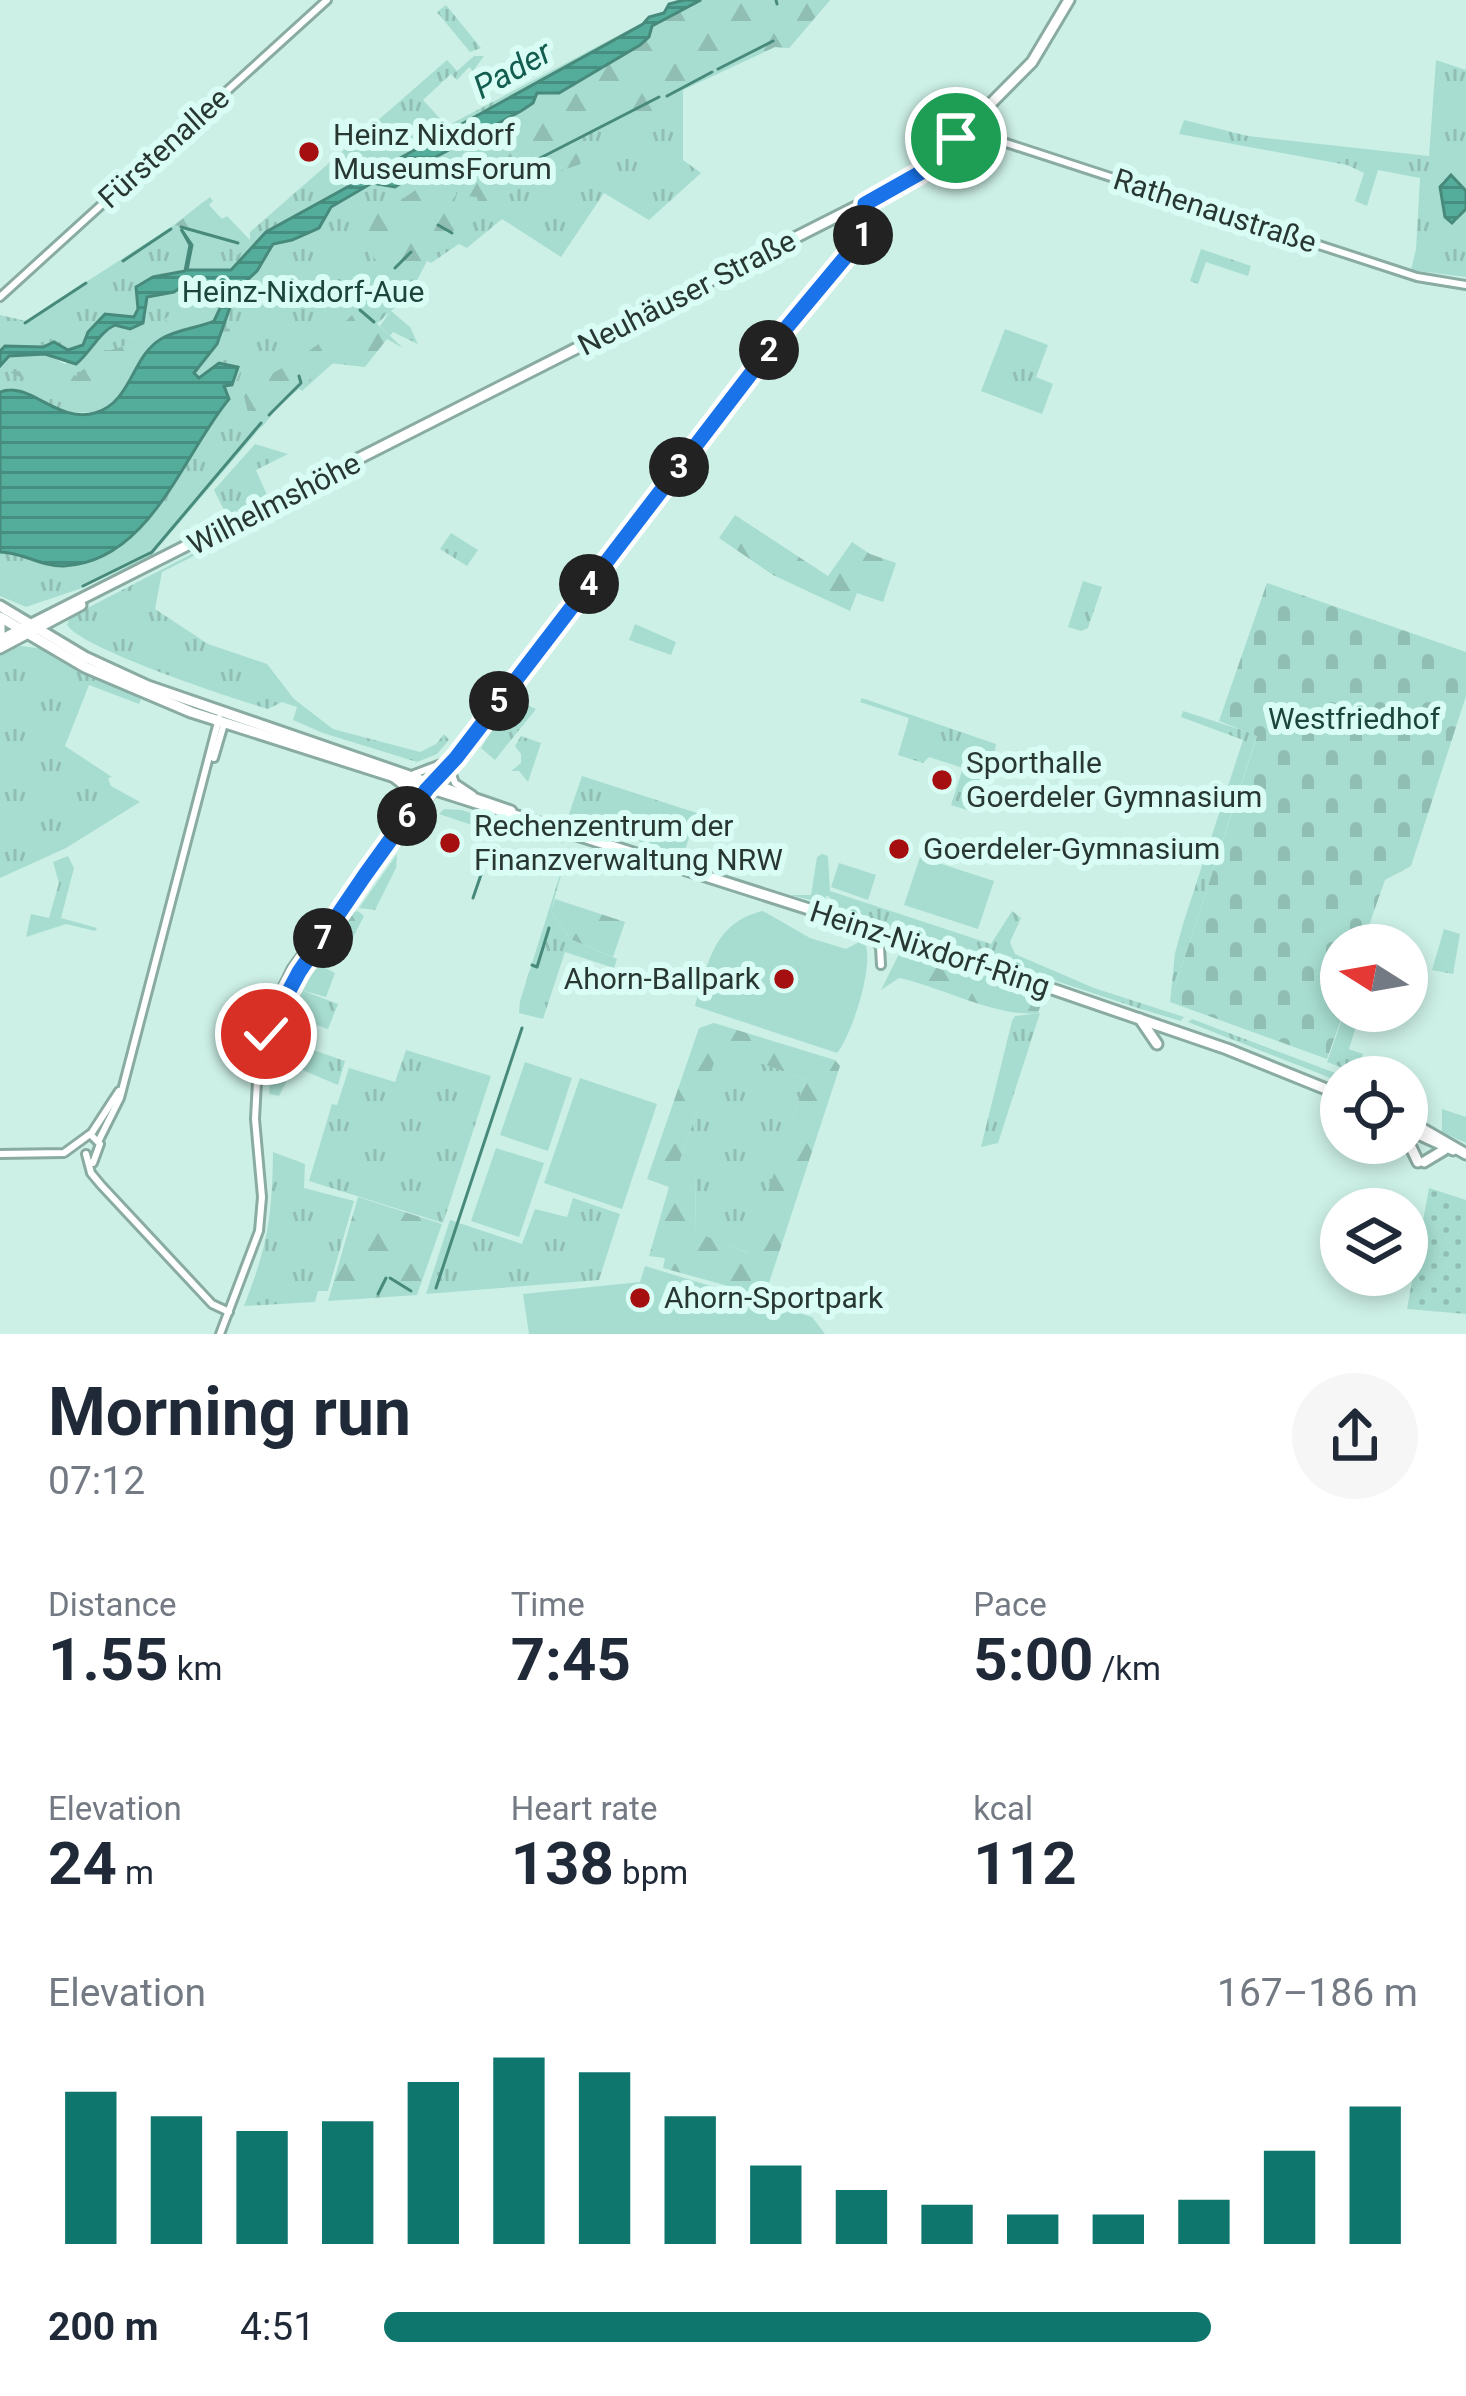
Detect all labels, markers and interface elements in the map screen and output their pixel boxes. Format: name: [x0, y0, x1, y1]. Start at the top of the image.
water label: Pader: [466, 32, 559, 107]
street label: Fürstenallee: [91, 80, 236, 215]
pin: [905, 87, 1007, 189]
icon: arrive: [923, 105, 989, 171]
place label: Heinz Nixdorf MuseumsForum: [333, 117, 552, 186]
marker: Heinz Nixdorf MuseumsForum: [296, 139, 322, 165]
street label: Rathenaustraße: [1109, 161, 1321, 260]
pin: 1: [833, 205, 893, 265]
text: 1: [854, 215, 872, 254]
street label: Neuhäuser Straße: [572, 223, 801, 363]
park label: Heinz-Nixdorf-Aue: [182, 274, 424, 309]
pin: 2: [739, 320, 799, 380]
text: 2: [760, 330, 778, 369]
pin: 3: [649, 437, 709, 497]
street label: Wilhelmshöhe: [182, 445, 366, 562]
text: 3: [670, 447, 688, 486]
pin: 4: [559, 554, 619, 614]
text: 4: [580, 564, 598, 603]
pin: 5: [469, 671, 529, 731]
text: 5: [490, 681, 508, 720]
park label: Westfriedhof: [1268, 701, 1441, 736]
place label: Sporthalle Goerdeler Gymnasium: [966, 745, 1262, 814]
marker: Sporthalle Goerdeler Gymnasium: [929, 767, 955, 793]
pin: 6: [377, 786, 437, 846]
text: 6: [398, 796, 416, 835]
place label: Rechenzentrum der Finanzverwaltung NRW: [474, 808, 783, 877]
marker: Rechenzentrum der Finanzverwaltung NRW: [437, 830, 463, 856]
place label: Goerdeler-Gymnasium: [923, 831, 1220, 866]
marker: Goerdeler-Gymnasium: [886, 836, 912, 862]
street label: Heinz-Nixdorf-Ring: [806, 893, 1054, 1004]
pin: 7: [293, 908, 353, 968]
text: 7: [314, 918, 332, 957]
north arrow: [1320, 924, 1428, 1032]
map controls: [1320, 924, 1428, 1296]
place label: Ahorn-Ballpark: [564, 961, 761, 996]
marker: Ahorn-Ballpark: [771, 966, 797, 992]
pin: [215, 983, 317, 1085]
icon: check: [233, 1001, 299, 1067]
button: locate: [1320, 1056, 1428, 1164]
button: layers: [1320, 1188, 1428, 1296]
place label: Ahorn-Sportpark: [664, 1280, 884, 1315]
marker: Ahorn-Sportpark: [627, 1285, 653, 1311]
button: share: [1292, 1373, 1418, 1499]
text: Morning run: [48, 1374, 411, 1451]
text: 07:12: [48, 1458, 145, 1504]
text: Distance: [48, 1585, 176, 1624]
text: Time: [511, 1585, 585, 1624]
text: Pace: [973, 1585, 1047, 1624]
text: 1.55: [48, 1624, 169, 1695]
text: 7:45: [511, 1624, 631, 1695]
text: 5:00: [973, 1624, 1094, 1695]
text: km: [169, 1649, 223, 1688]
text: /km: [1094, 1649, 1161, 1688]
text: Elevation: [48, 1789, 182, 1828]
text: Heart rate: [511, 1789, 657, 1828]
text: kcal: [973, 1789, 1033, 1828]
text: 24: [48, 1828, 117, 1899]
text: 138: [511, 1828, 614, 1899]
text: 112: [973, 1828, 1077, 1899]
text: m: [117, 1853, 154, 1892]
text: bpm: [614, 1853, 688, 1892]
text: Elevation: [48, 1970, 206, 2016]
text: 167–186 m: [1217, 1970, 1418, 2016]
text: 200 m: [48, 2304, 159, 2350]
text: 4:51: [240, 2304, 315, 2350]

